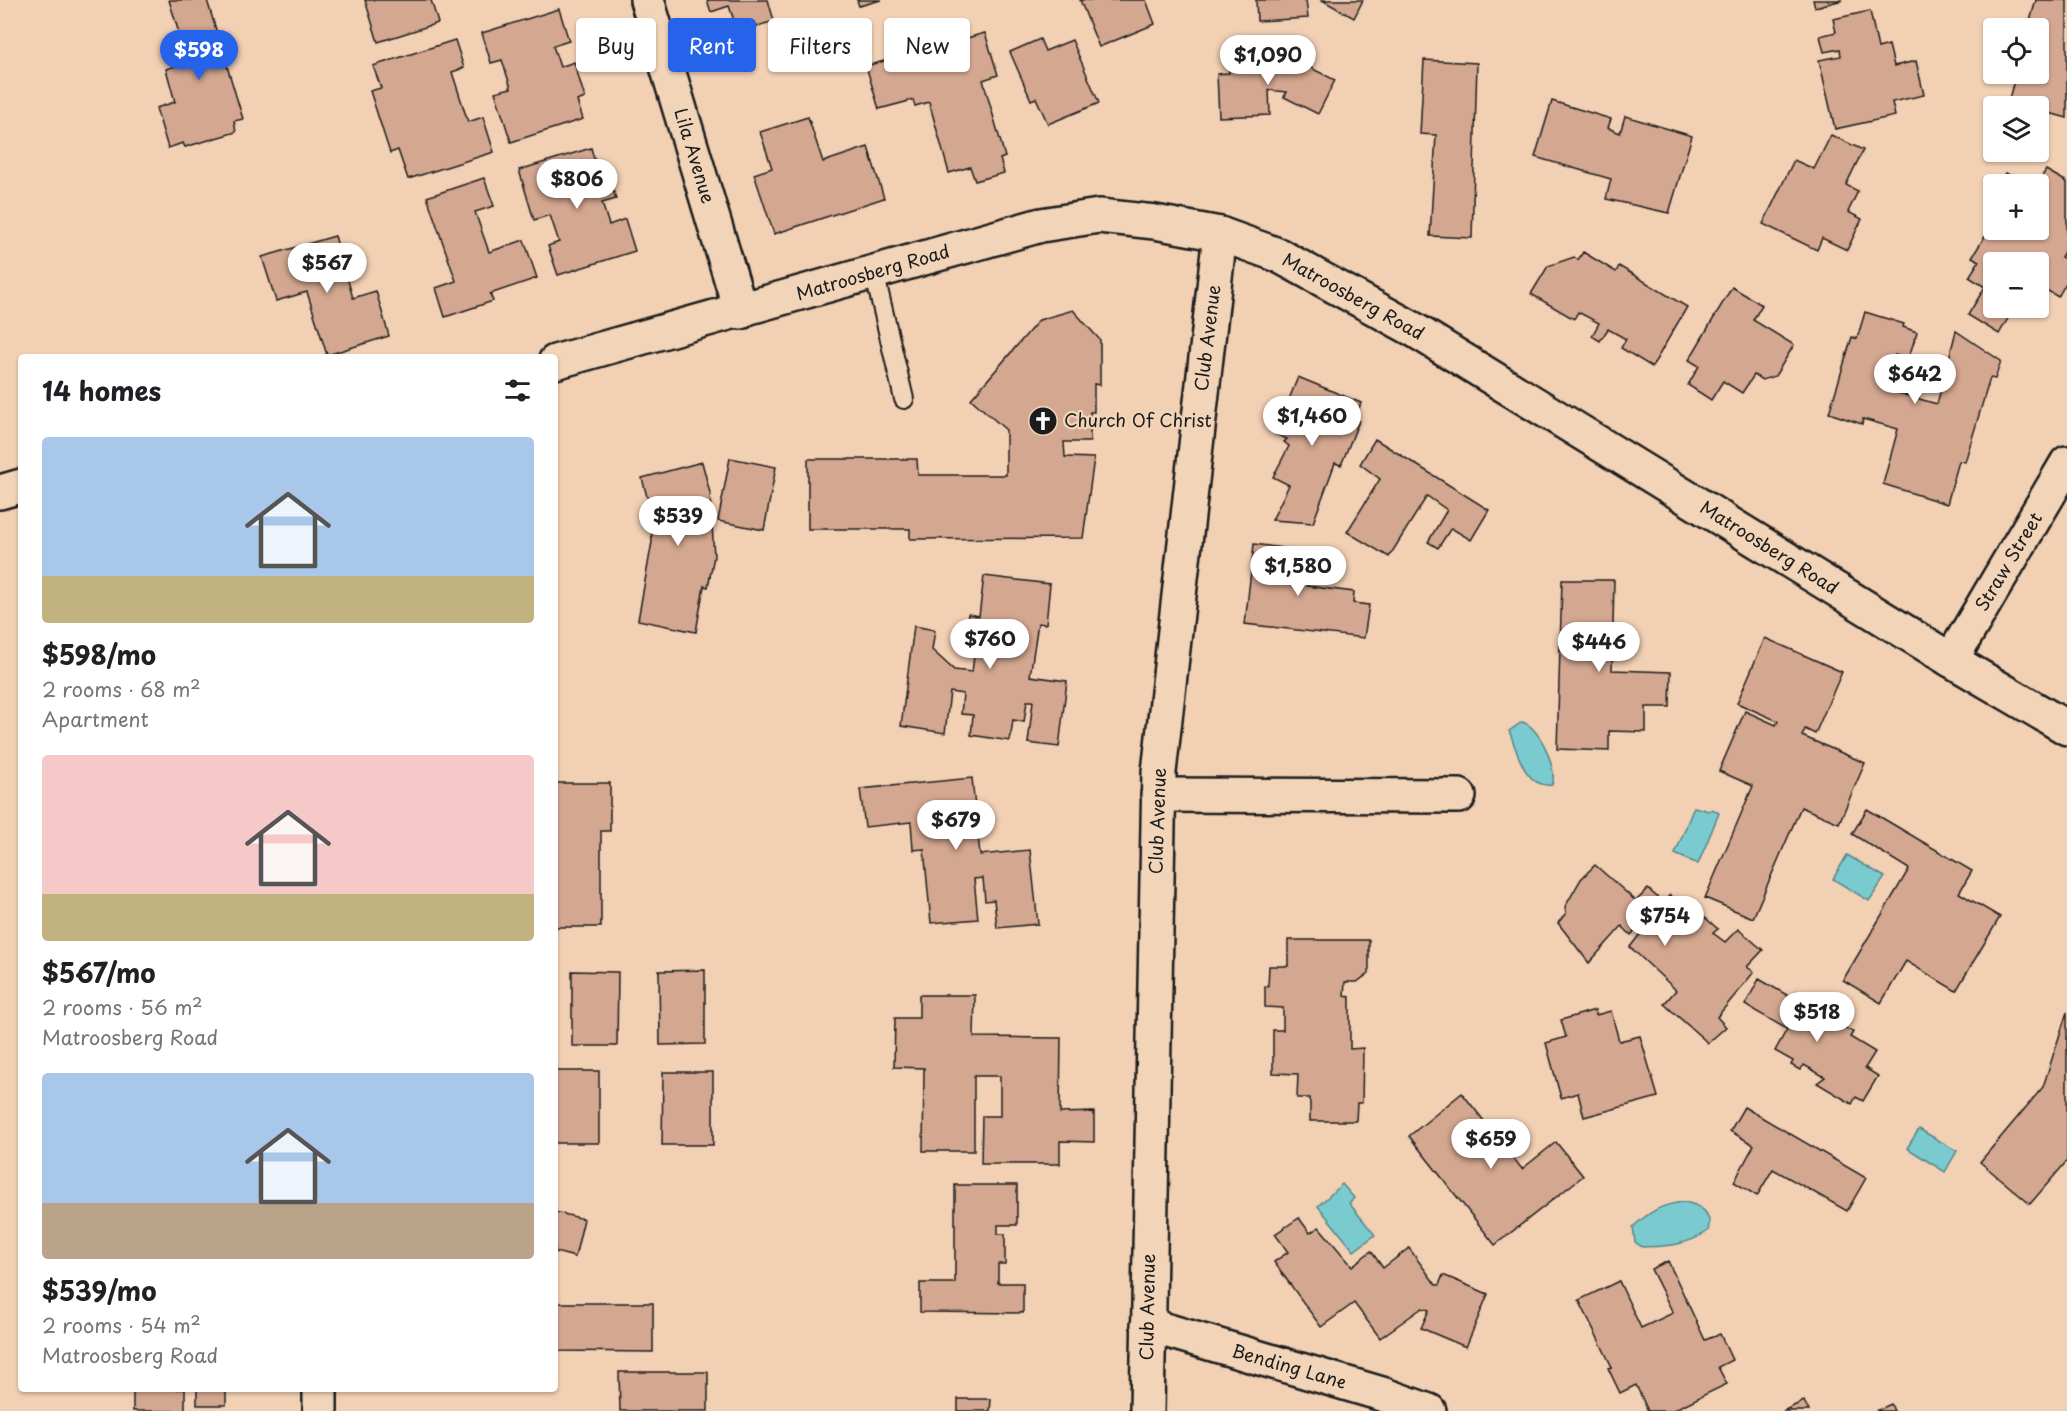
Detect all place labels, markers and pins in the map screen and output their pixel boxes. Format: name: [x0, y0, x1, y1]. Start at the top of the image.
pin: $598: [163, 30, 235, 81]
pin: $1,090: [1219, 35, 1317, 86]
pin: $806: [541, 159, 613, 210]
pin: $567: [291, 243, 363, 294]
pin: $642: [1879, 354, 1951, 405]
pin: $1,460: [1263, 396, 1361, 447]
church icon: Church Of Christ: [1027, 405, 1059, 437]
place label: Church Of Christ: [1064, 406, 1212, 433]
pin: $539: [642, 496, 714, 547]
pin: $1,580: [1249, 546, 1347, 597]
pin: $760: [954, 619, 1026, 670]
pin: $446: [1563, 622, 1635, 673]
pin: $679: [920, 800, 992, 851]
pin: $754: [1629, 896, 1701, 947]
pin: $518: [1781, 992, 1853, 1043]
pin: $659: [1455, 1119, 1527, 1170]

